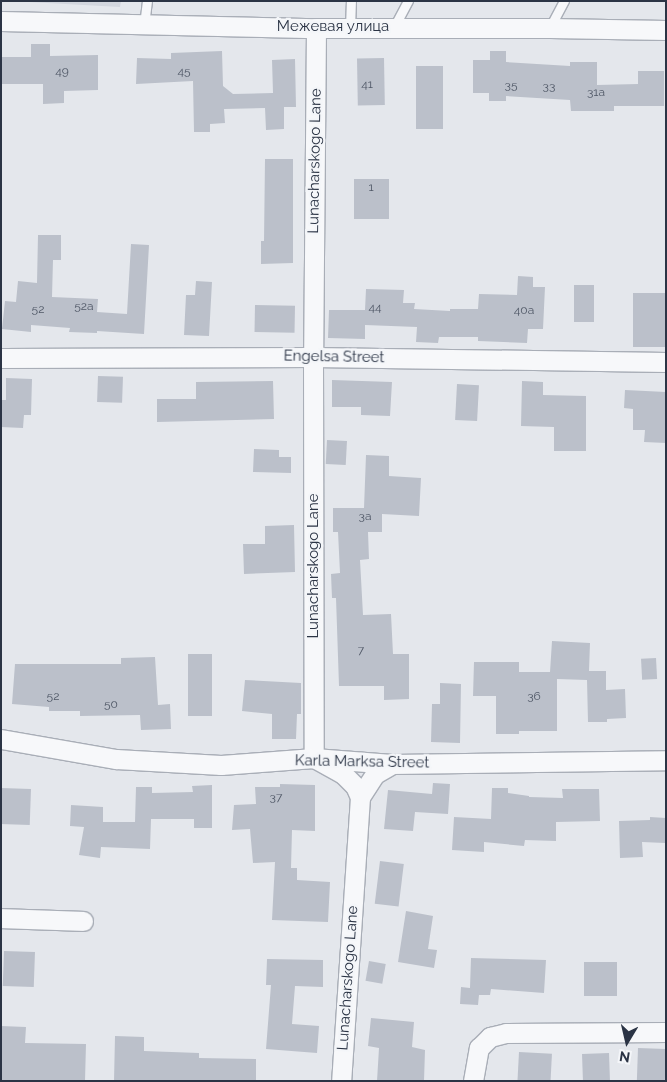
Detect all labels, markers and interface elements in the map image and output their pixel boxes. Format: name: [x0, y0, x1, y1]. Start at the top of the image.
street label: Межевая улица: [277, 18, 389, 36]
house number: 49: [55, 65, 69, 79]
house number: 45: [177, 65, 191, 79]
house number: 41: [361, 78, 373, 92]
house number: 35: [505, 79, 517, 93]
house number: 33: [543, 80, 555, 94]
house number: 31а: [587, 86, 605, 100]
street label: Lunacharskogo Lane: [305, 88, 325, 234]
house number: 1: [368, 181, 374, 195]
house number: 52а: [74, 300, 94, 314]
house number: 44: [368, 301, 382, 315]
house number: 52: [32, 303, 44, 317]
house number: 40а: [514, 304, 534, 318]
street label: Engelsa Street: [283, 347, 385, 367]
street label: Lunacharskogo Lane: [305, 493, 323, 639]
house number: 3а: [359, 510, 371, 524]
house number: 7: [358, 644, 364, 658]
house number: 52: [47, 690, 59, 704]
house number: 36: [527, 690, 541, 704]
house number: 50: [104, 698, 118, 712]
street label: Karla Marksa Street: [295, 752, 429, 772]
house number: 37: [270, 791, 282, 805]
street label: Lunacharskogo Lane: [334, 905, 362, 1051]
north arrow: [602, 1017, 652, 1067]
text: N: [618, 1048, 631, 1066]

